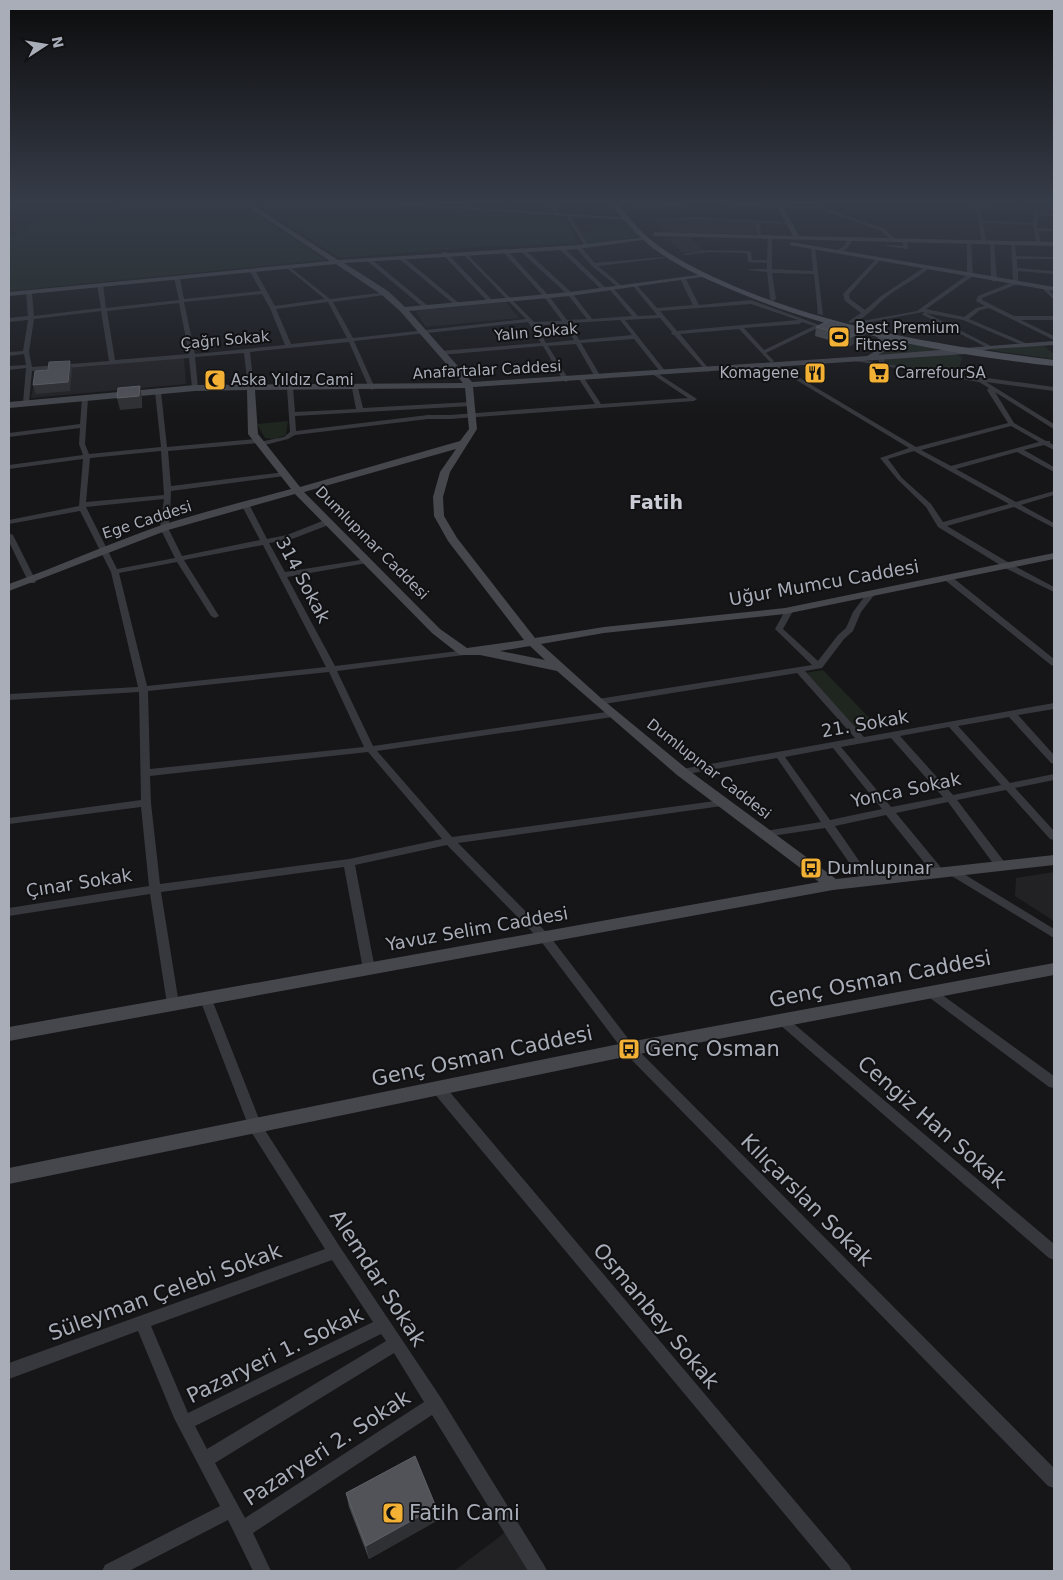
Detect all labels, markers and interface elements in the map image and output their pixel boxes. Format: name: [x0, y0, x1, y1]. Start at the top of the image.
north arrow: [20, 20, 70, 70]
text: N: [49, 35, 67, 50]
street label: Yalın Sokak: [492, 319, 579, 345]
place label: Best Premium Fitness: [855, 319, 960, 354]
sports icon: Best Premium Fitness: [827, 325, 851, 349]
street label: Çağrı Sokak: [180, 327, 271, 353]
street label: Anafartalar Caddesi: [412, 357, 562, 383]
restaurant icon: Komagene: [803, 361, 827, 385]
supermarket icon: CarrefourSA: [867, 361, 891, 385]
place label: Komagene: [719, 364, 799, 382]
place label: CarrefourSA: [895, 364, 987, 382]
mosque icon: Aska Yıldız Cami: [203, 368, 227, 392]
place label: Aska Yıldız Cami: [231, 371, 354, 389]
street label: Dumlupınar Caddesi: [312, 483, 432, 603]
district label: Fatih: [629, 491, 683, 513]
street label: Ege Caddesi: [100, 497, 194, 543]
street label: 314 Sokak: [272, 533, 335, 627]
street label: Uğur Mumcu Caddesi: [727, 555, 921, 610]
street label: 21. Sokak: [820, 705, 911, 742]
street label: Dumlupınar Caddesi: [643, 715, 775, 823]
street label: Yonca Sokak: [848, 768, 963, 812]
bus stop icon: Dumlupınar: [799, 856, 823, 880]
place label: Dumlupınar: [827, 857, 933, 878]
street label: Çınar Sokak: [24, 864, 134, 901]
street label: Yavuz Selim Caddesi: [383, 902, 570, 955]
street label: Genç Osman Caddesi: [767, 946, 993, 1012]
street label: Genç Osman Caddesi: [369, 1021, 595, 1091]
bus stop icon: Genç Osman: [617, 1037, 641, 1061]
place label: Genç Osman: [645, 1037, 780, 1061]
street label: Cengiz Han Sokak: [853, 1051, 1012, 1194]
street label: Kılıçarslan Sokak: [736, 1129, 879, 1272]
street label: Alemdar Sokak: [325, 1205, 432, 1352]
street label: Süleyman Çelebi Sokak: [45, 1238, 286, 1345]
street label: Osmanbey Sokak: [588, 1238, 724, 1394]
street label: Pazaryeri 1. Sokak: [183, 1301, 368, 1408]
street label: Pazaryeri 2. Sokak: [239, 1385, 415, 1511]
mosque icon: Fatih Cami: [381, 1501, 405, 1525]
place label: Fatih Cami: [409, 1501, 520, 1525]

